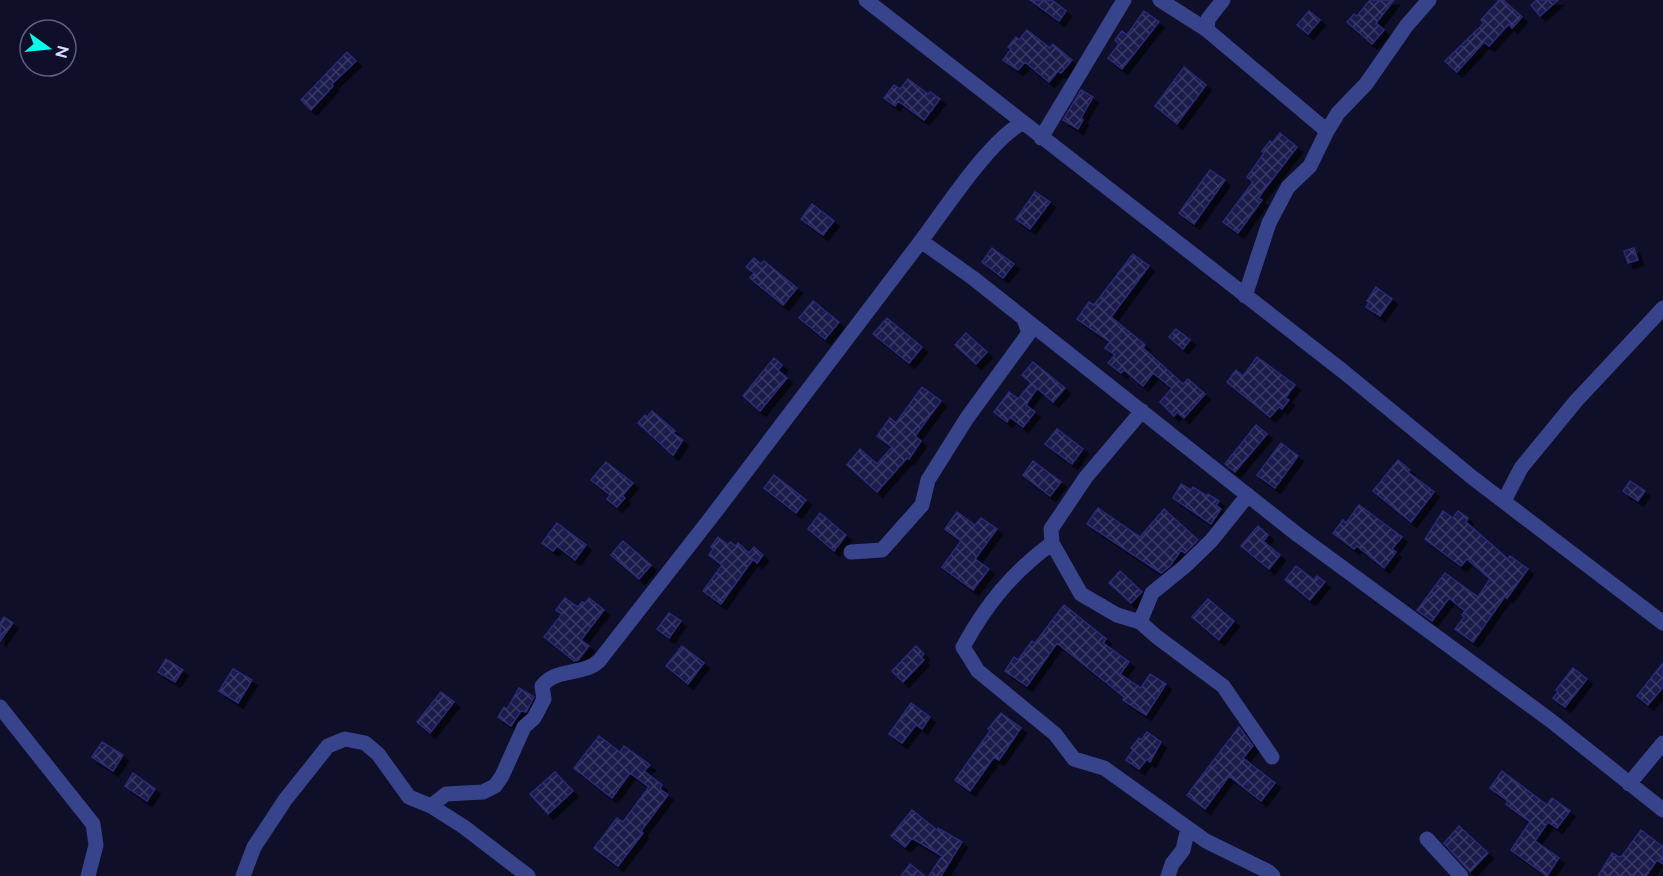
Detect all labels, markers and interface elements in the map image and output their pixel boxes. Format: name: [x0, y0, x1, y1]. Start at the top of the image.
north arrow: [18, 18, 78, 78]
text: N: [51, 43, 73, 60]

